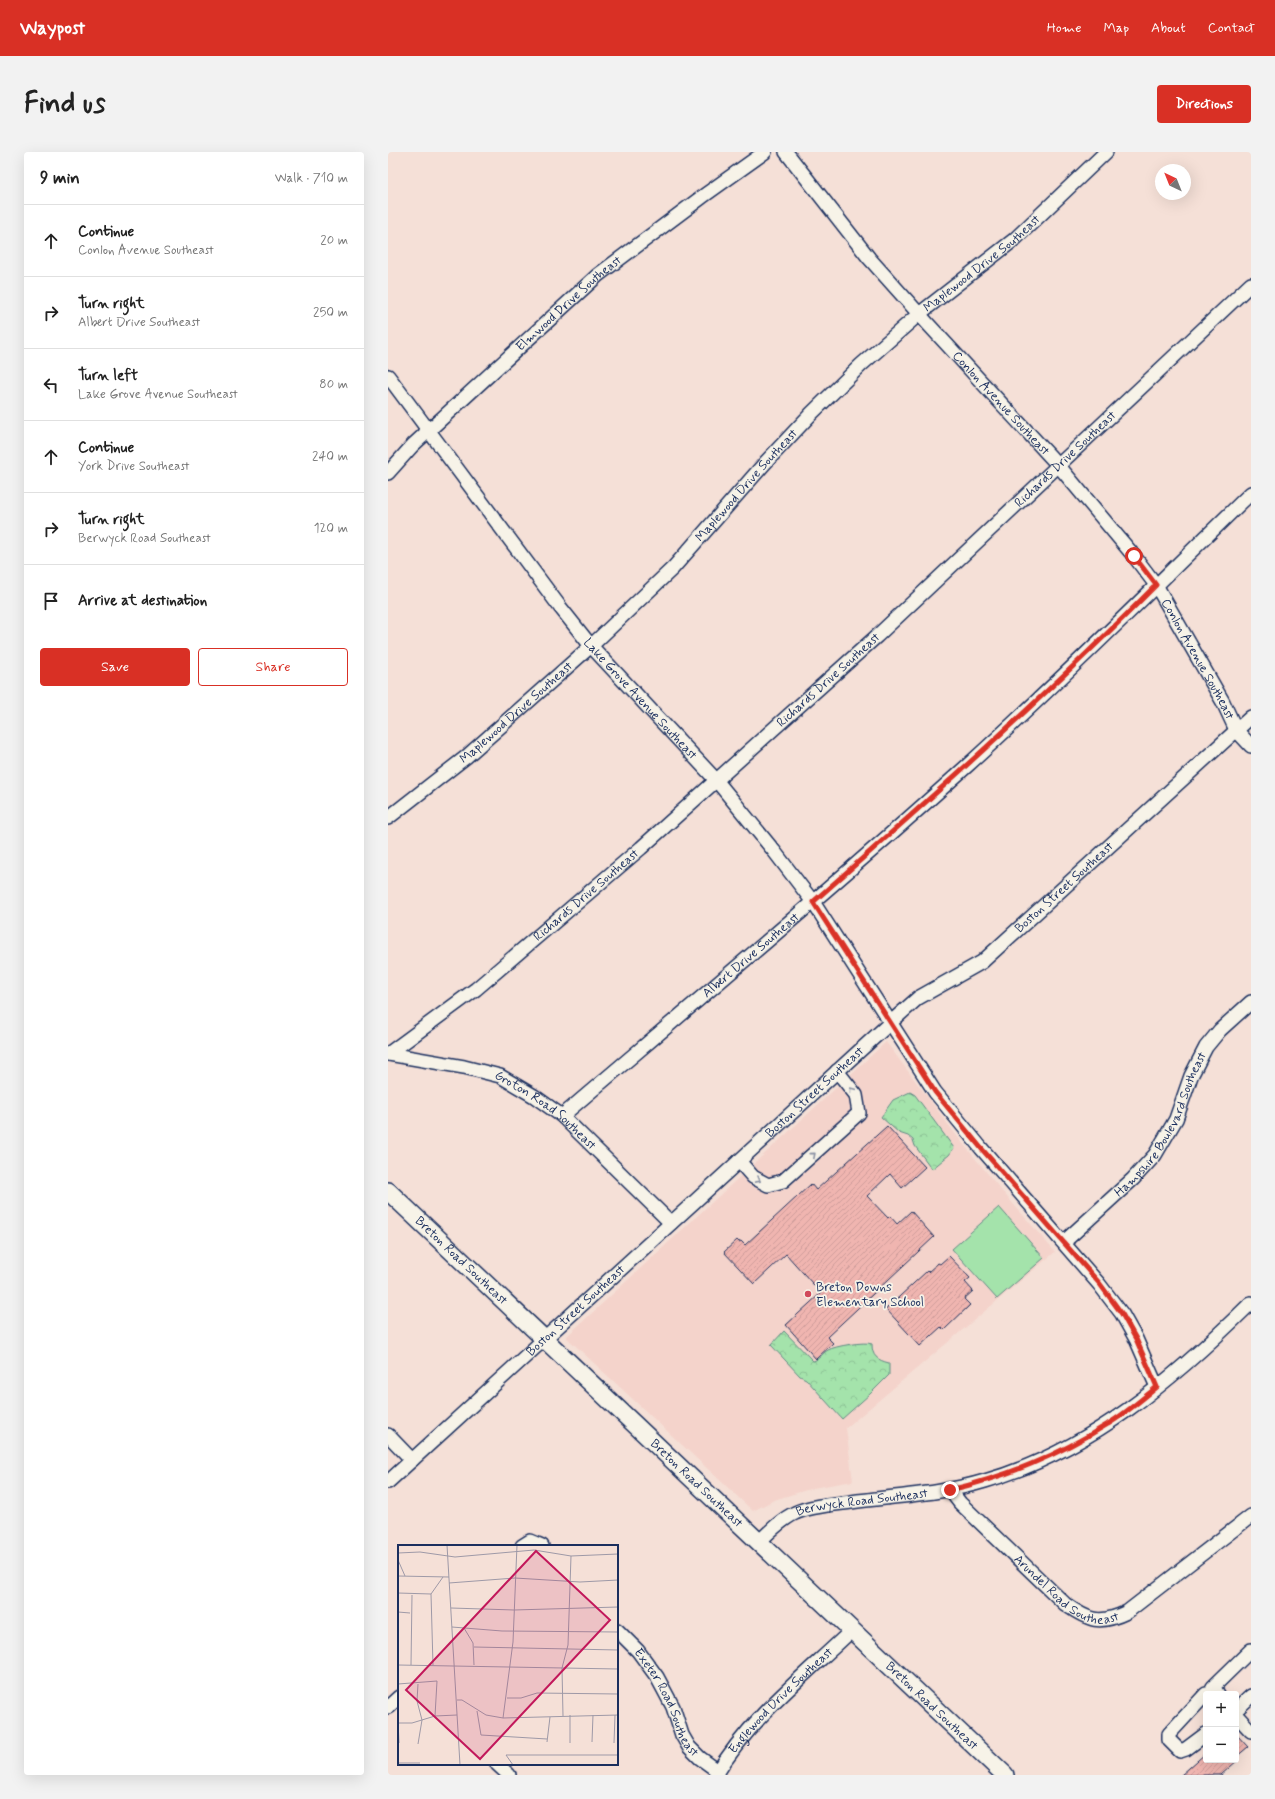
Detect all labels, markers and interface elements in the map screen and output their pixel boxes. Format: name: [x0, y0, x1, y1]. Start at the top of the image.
text: Waypost: [20, 16, 85, 41]
text: Home: [1047, 19, 1081, 37]
text: Map: [1103, 19, 1129, 37]
text: About: [1151, 19, 1186, 37]
text: Contact: [1208, 19, 1255, 37]
button: Directions: [1157, 85, 1251, 123]
text: Find us: [24, 86, 105, 123]
north arrow: [1155, 164, 1191, 200]
text: 9 min: [40, 167, 80, 189]
text: Walk · 710 m: [275, 170, 348, 187]
street label: Maplewood Drive Southeast: [920, 211, 1044, 316]
text: Continue: [78, 222, 134, 242]
icon: ahead: [40, 230, 62, 252]
text: 20 m: [320, 232, 348, 249]
text: Conlon Avenue Southeast: [78, 242, 214, 259]
street label: Elmwood Drive Southeast: [512, 252, 625, 355]
text: Turn right: [78, 294, 145, 314]
icon: right: [40, 302, 62, 324]
text: 250 m: [313, 304, 348, 321]
text: Albert Drive Southeast: [78, 314, 200, 331]
street label: Conlon Avenue Southeast: [949, 348, 1053, 459]
text: Turn left: [78, 366, 138, 386]
icon: left: [40, 374, 62, 396]
text: 80 m: [319, 376, 348, 393]
text: Lake Grove Avenue Southeast: [78, 386, 238, 403]
street label: Richards Drive Southeast: [1011, 407, 1120, 511]
street label: Maplewood Drive Southeast: [691, 425, 801, 545]
text: Continue: [78, 438, 134, 458]
icon: ahead: [40, 446, 62, 468]
text: 240 m: [312, 448, 348, 465]
text: York Drive Southeast: [78, 458, 189, 475]
text: Turn right: [78, 510, 145, 530]
icon: right: [40, 518, 62, 540]
text: 120 m: [314, 520, 348, 537]
text: Berwyck Road Southeast: [78, 530, 211, 547]
route start: [1125, 547, 1143, 565]
icon: arrive: [40, 590, 62, 612]
text: Arrive at destination: [78, 591, 207, 611]
street label: Conlon Avenue Southeast: [1157, 596, 1238, 722]
street label: Richards Drive Southeast: [773, 629, 883, 731]
street label: Lake Grove Avenue Southeast: [579, 635, 701, 763]
button: Save: [40, 648, 190, 686]
button: Share: [198, 648, 348, 686]
street label: Maplewood Drive Southeast: [456, 658, 576, 767]
street label: Boston Street Southeast: [1011, 838, 1117, 937]
street label: Richards Drive Southeast: [530, 845, 642, 945]
street label: Albert Drive Southeast: [699, 909, 803, 1001]
street label: Boston Street Southeast: [762, 1043, 867, 1141]
street label: Hampshire Boulevard Southeast: [1111, 1049, 1211, 1201]
street label: Groton Road Southeast: [493, 1067, 600, 1153]
one-way arrow: [849, 1087, 857, 1094]
one-way arrow: [808, 1153, 816, 1160]
one-way arrow: [754, 1175, 761, 1182]
street label: Breton Road Southeast: [411, 1212, 511, 1308]
street label: Boston Street Southeast: [523, 1261, 628, 1360]
place label: Breton Downs Elementary School: [816, 1279, 924, 1311]
marker: Breton Downs Elementary School: [803, 1289, 813, 1299]
street label: Breton Road Southeast: [647, 1435, 747, 1531]
route end: [941, 1481, 959, 1499]
street label: Berwyck Road Southeast: [793, 1485, 929, 1520]
inset map: [398, 1545, 618, 1765]
street label: Arundel Road Southeast: [1010, 1551, 1121, 1628]
street label: Englewood Drive Southeast: [725, 1644, 837, 1757]
street label: Exeter Road Southeast: [630, 1645, 703, 1761]
street label: Breton Road Southeast: [882, 1658, 982, 1754]
map controls: [1203, 1691, 1239, 1763]
button: +: [1203, 1691, 1239, 1727]
button: −: [1203, 1727, 1239, 1763]

